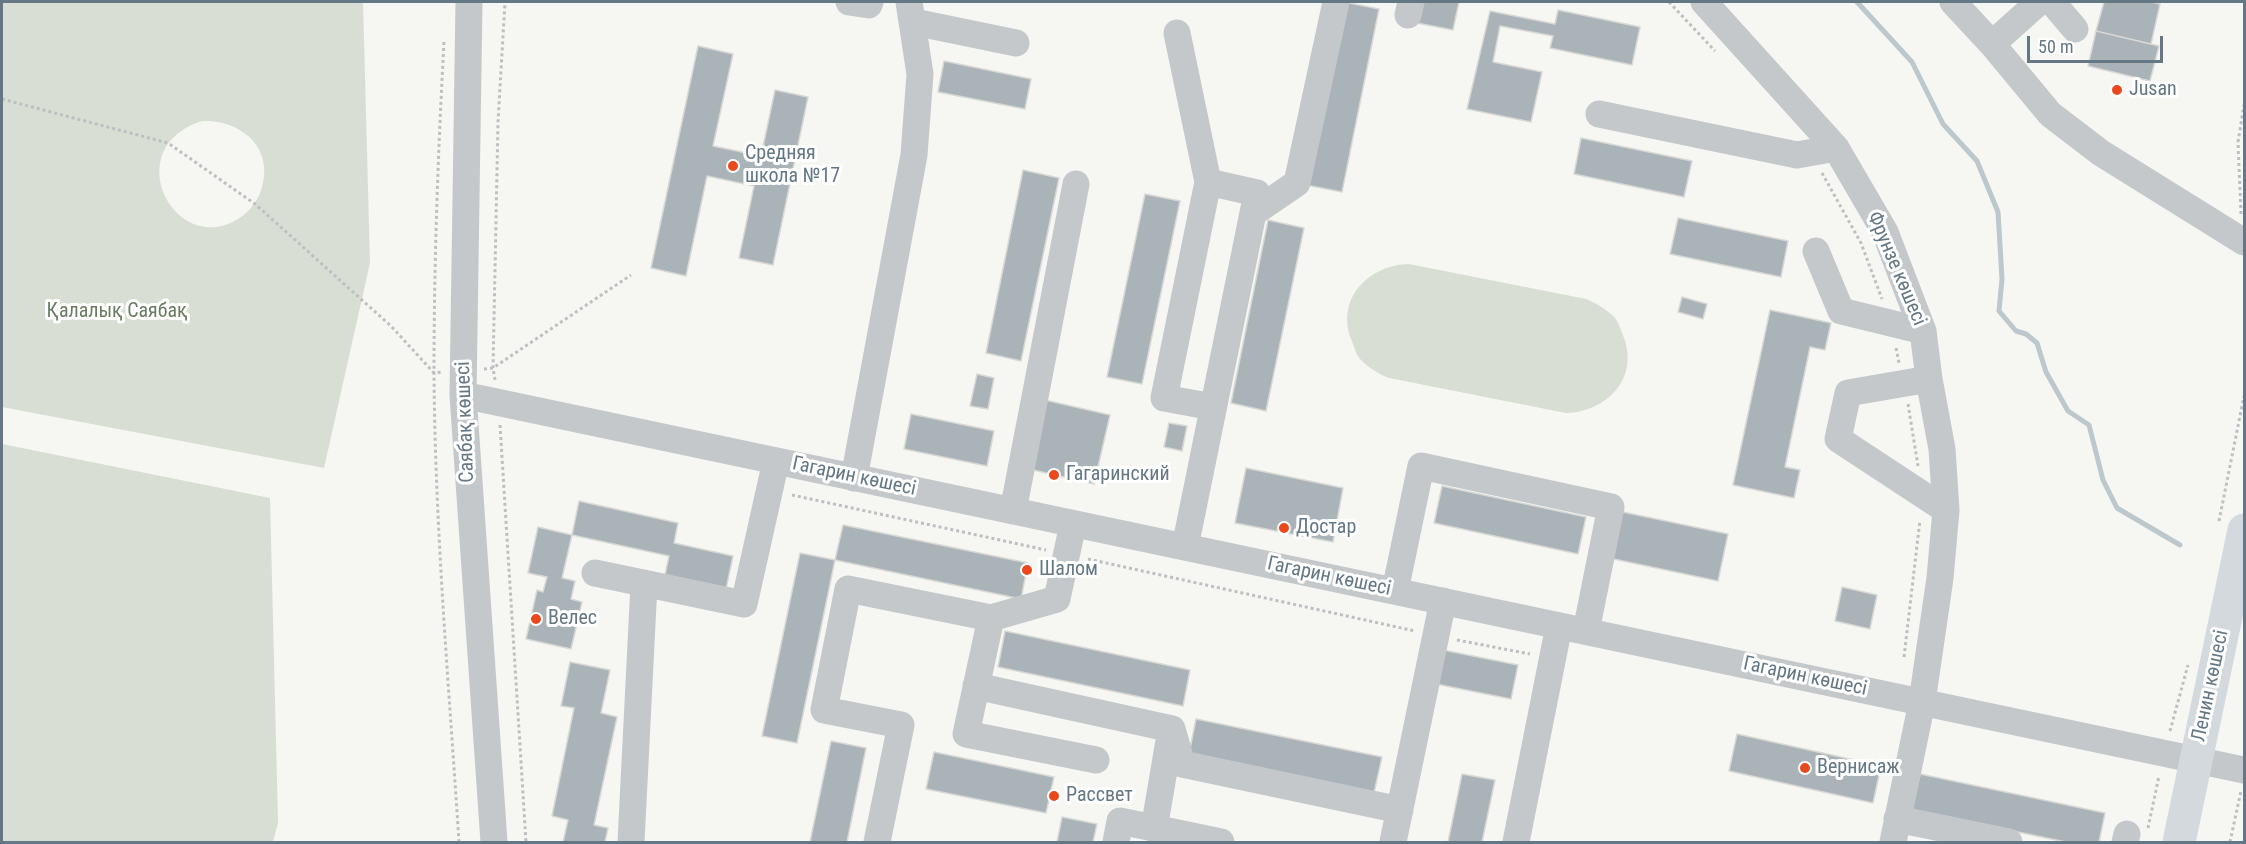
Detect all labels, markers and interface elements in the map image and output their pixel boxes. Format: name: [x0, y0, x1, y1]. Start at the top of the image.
scale bar: [2030, 24, 2166, 62]
text: 50 m: [2038, 36, 2073, 57]
place label: Jusan: [2129, 78, 2177, 102]
marker: Jusan: [2110, 83, 2124, 97]
place label: Средняя школа №17: [745, 142, 840, 189]
marker: Средняя школа №17: [726, 159, 740, 173]
street label: Фрунзе көшесі: [1861, 208, 1931, 330]
park label: Қалалық Саябақ: [47, 300, 187, 324]
street label: Саябақ көшесі: [452, 361, 480, 483]
street label: Гагарин көшесі: [790, 452, 918, 502]
place label: Гагаринский: [1066, 463, 1170, 487]
marker: Гагаринский: [1047, 468, 1061, 482]
place label: Достар: [1296, 516, 1356, 540]
marker: Достар: [1277, 521, 1291, 535]
street label: Гагарин көшесі: [1265, 552, 1393, 602]
place label: Шалом: [1039, 558, 1098, 582]
marker: Шалом: [1020, 563, 1034, 577]
place label: Велес: [548, 607, 597, 631]
marker: Велес: [529, 612, 543, 626]
street label: Ленин көшесі: [2187, 628, 2235, 744]
street label: Гагарин көшесі: [1741, 652, 1869, 702]
place label: Вернисаж: [1817, 756, 1900, 780]
marker: Вернисаж: [1798, 761, 1812, 775]
place label: Рассвет: [1066, 784, 1133, 808]
marker: Рассвет: [1047, 789, 1061, 803]

